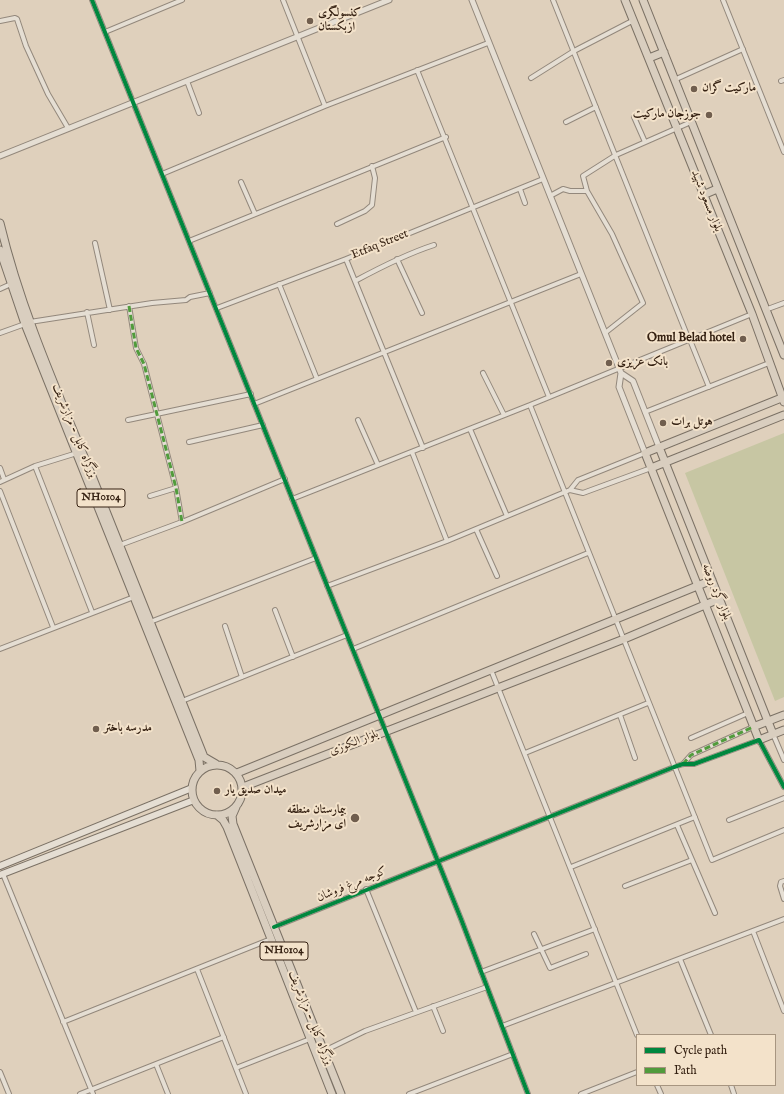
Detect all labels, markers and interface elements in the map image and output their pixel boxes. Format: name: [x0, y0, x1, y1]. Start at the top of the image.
place label: کنسولگری ازبکستان: [318, 7, 361, 35]
marker: کنسولگری ازبکستان: [305, 16, 315, 26]
place label: مارکیت گران: [702, 82, 756, 96]
marker: مارکیت گران: [689, 84, 699, 94]
place label: جوزجان مارکیت: [633, 108, 701, 122]
marker: جوزجان مارکیت: [704, 110, 714, 120]
street label: بلوار مسعود شهید: [687, 168, 725, 234]
street label: Etfaq Street: [349, 227, 411, 263]
place label: Omul Belad hotel: [647, 332, 735, 346]
marker: Omul Belad hotel: [738, 334, 748, 344]
place label: بانک عزیزی: [617, 356, 668, 370]
marker: بانک عزیزی: [604, 358, 614, 368]
street label: بزرگراه کابل - مزارشریف: [48, 382, 100, 480]
place label: هوتل برات: [671, 416, 713, 430]
marker: هوتل برات: [658, 418, 668, 428]
road number: NH0104: [77, 489, 125, 507]
street label: بلوار گرد روضه: [698, 562, 734, 622]
place label: مدرسه باختر: [104, 722, 152, 736]
marker: مدرسه باختر: [91, 724, 101, 734]
street label: بلوار الکوزی: [327, 727, 381, 759]
place label: میدان صدیق یار: [225, 784, 286, 798]
marker: میدان صدیق یار: [212, 786, 222, 796]
place label: بیمارستان منطقه ای مزارشریف: [287, 804, 346, 832]
marker: بیمارستان منطقه ای مزارشریف: [349, 812, 361, 824]
street label: كوجه مرغ فروشان: [315, 864, 389, 906]
road number: NH0104: [260, 942, 308, 960]
street label: بزرگراه کابل - مزارشریف: [284, 969, 336, 1067]
legend: [636, 1034, 776, 1086]
text: Cycle path: [674, 1043, 727, 1058]
text: Path: [674, 1063, 697, 1078]

